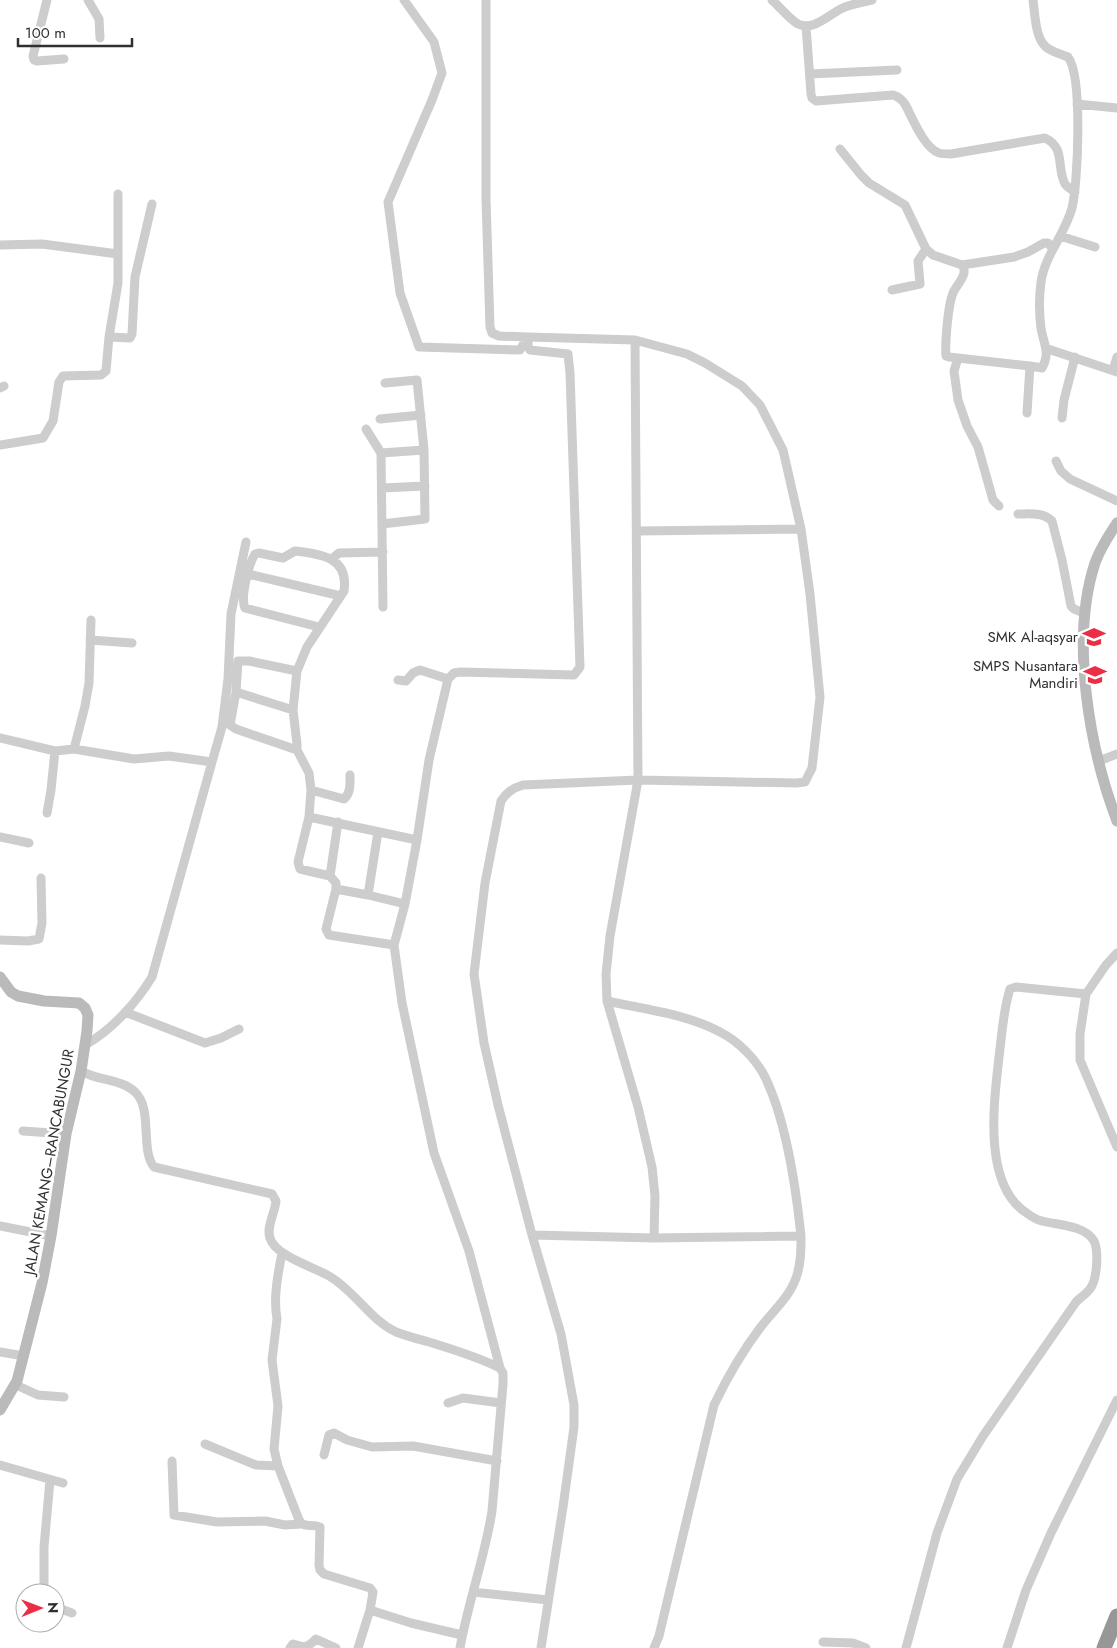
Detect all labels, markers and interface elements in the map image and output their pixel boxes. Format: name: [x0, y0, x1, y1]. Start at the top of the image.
scale bar: [18, 15, 131, 47]
text: 100 m: [25, 22, 66, 44]
school or university icon: SMK Al-aqsyar: [1081, 624, 1107, 650]
place label: SMK Al-aqsyar: [987, 626, 1079, 648]
place label: SMPS Nusantara Mandiri: [973, 655, 1078, 694]
school or university icon: SMPS Nusantara Mandiri: [1082, 662, 1108, 688]
street label: JALAN KEMANG–RANCABUNGUR: [18, 1047, 80, 1278]
north arrow: [15, 1583, 65, 1633]
text: N: [43, 1602, 63, 1614]

